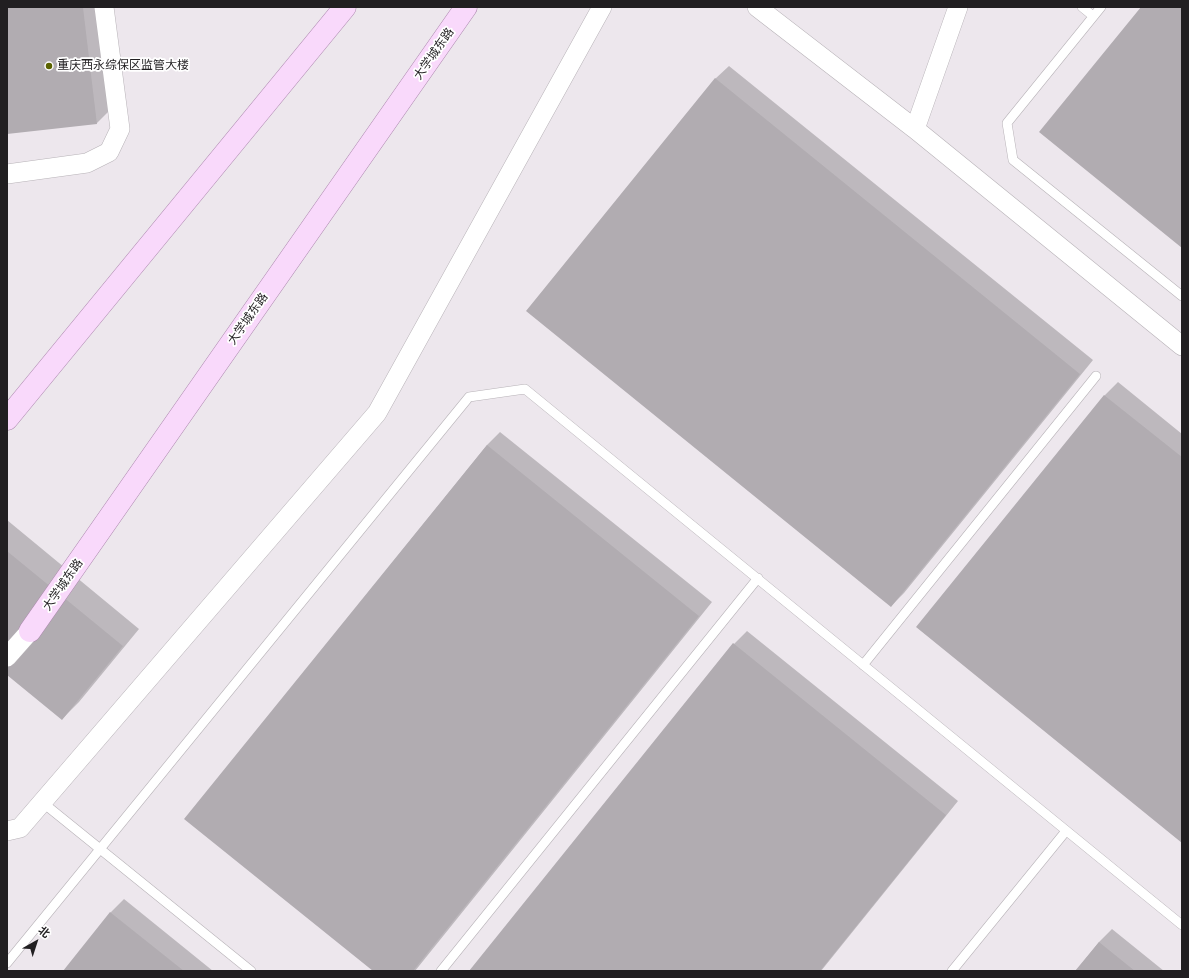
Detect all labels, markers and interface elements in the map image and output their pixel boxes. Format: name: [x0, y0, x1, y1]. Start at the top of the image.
street label: 大学城东路: [411, 25, 457, 83]
place label: 重庆西永综保区监管大楼: [57, 59, 189, 73]
marker: 重庆西永综保区监管大楼: [44, 61, 54, 71]
street label: 大学城东路: [225, 290, 271, 348]
street label: 大学城东路: [40, 556, 86, 614]
north arrow: [16, 922, 56, 962]
text: 北: [36, 924, 52, 941]

